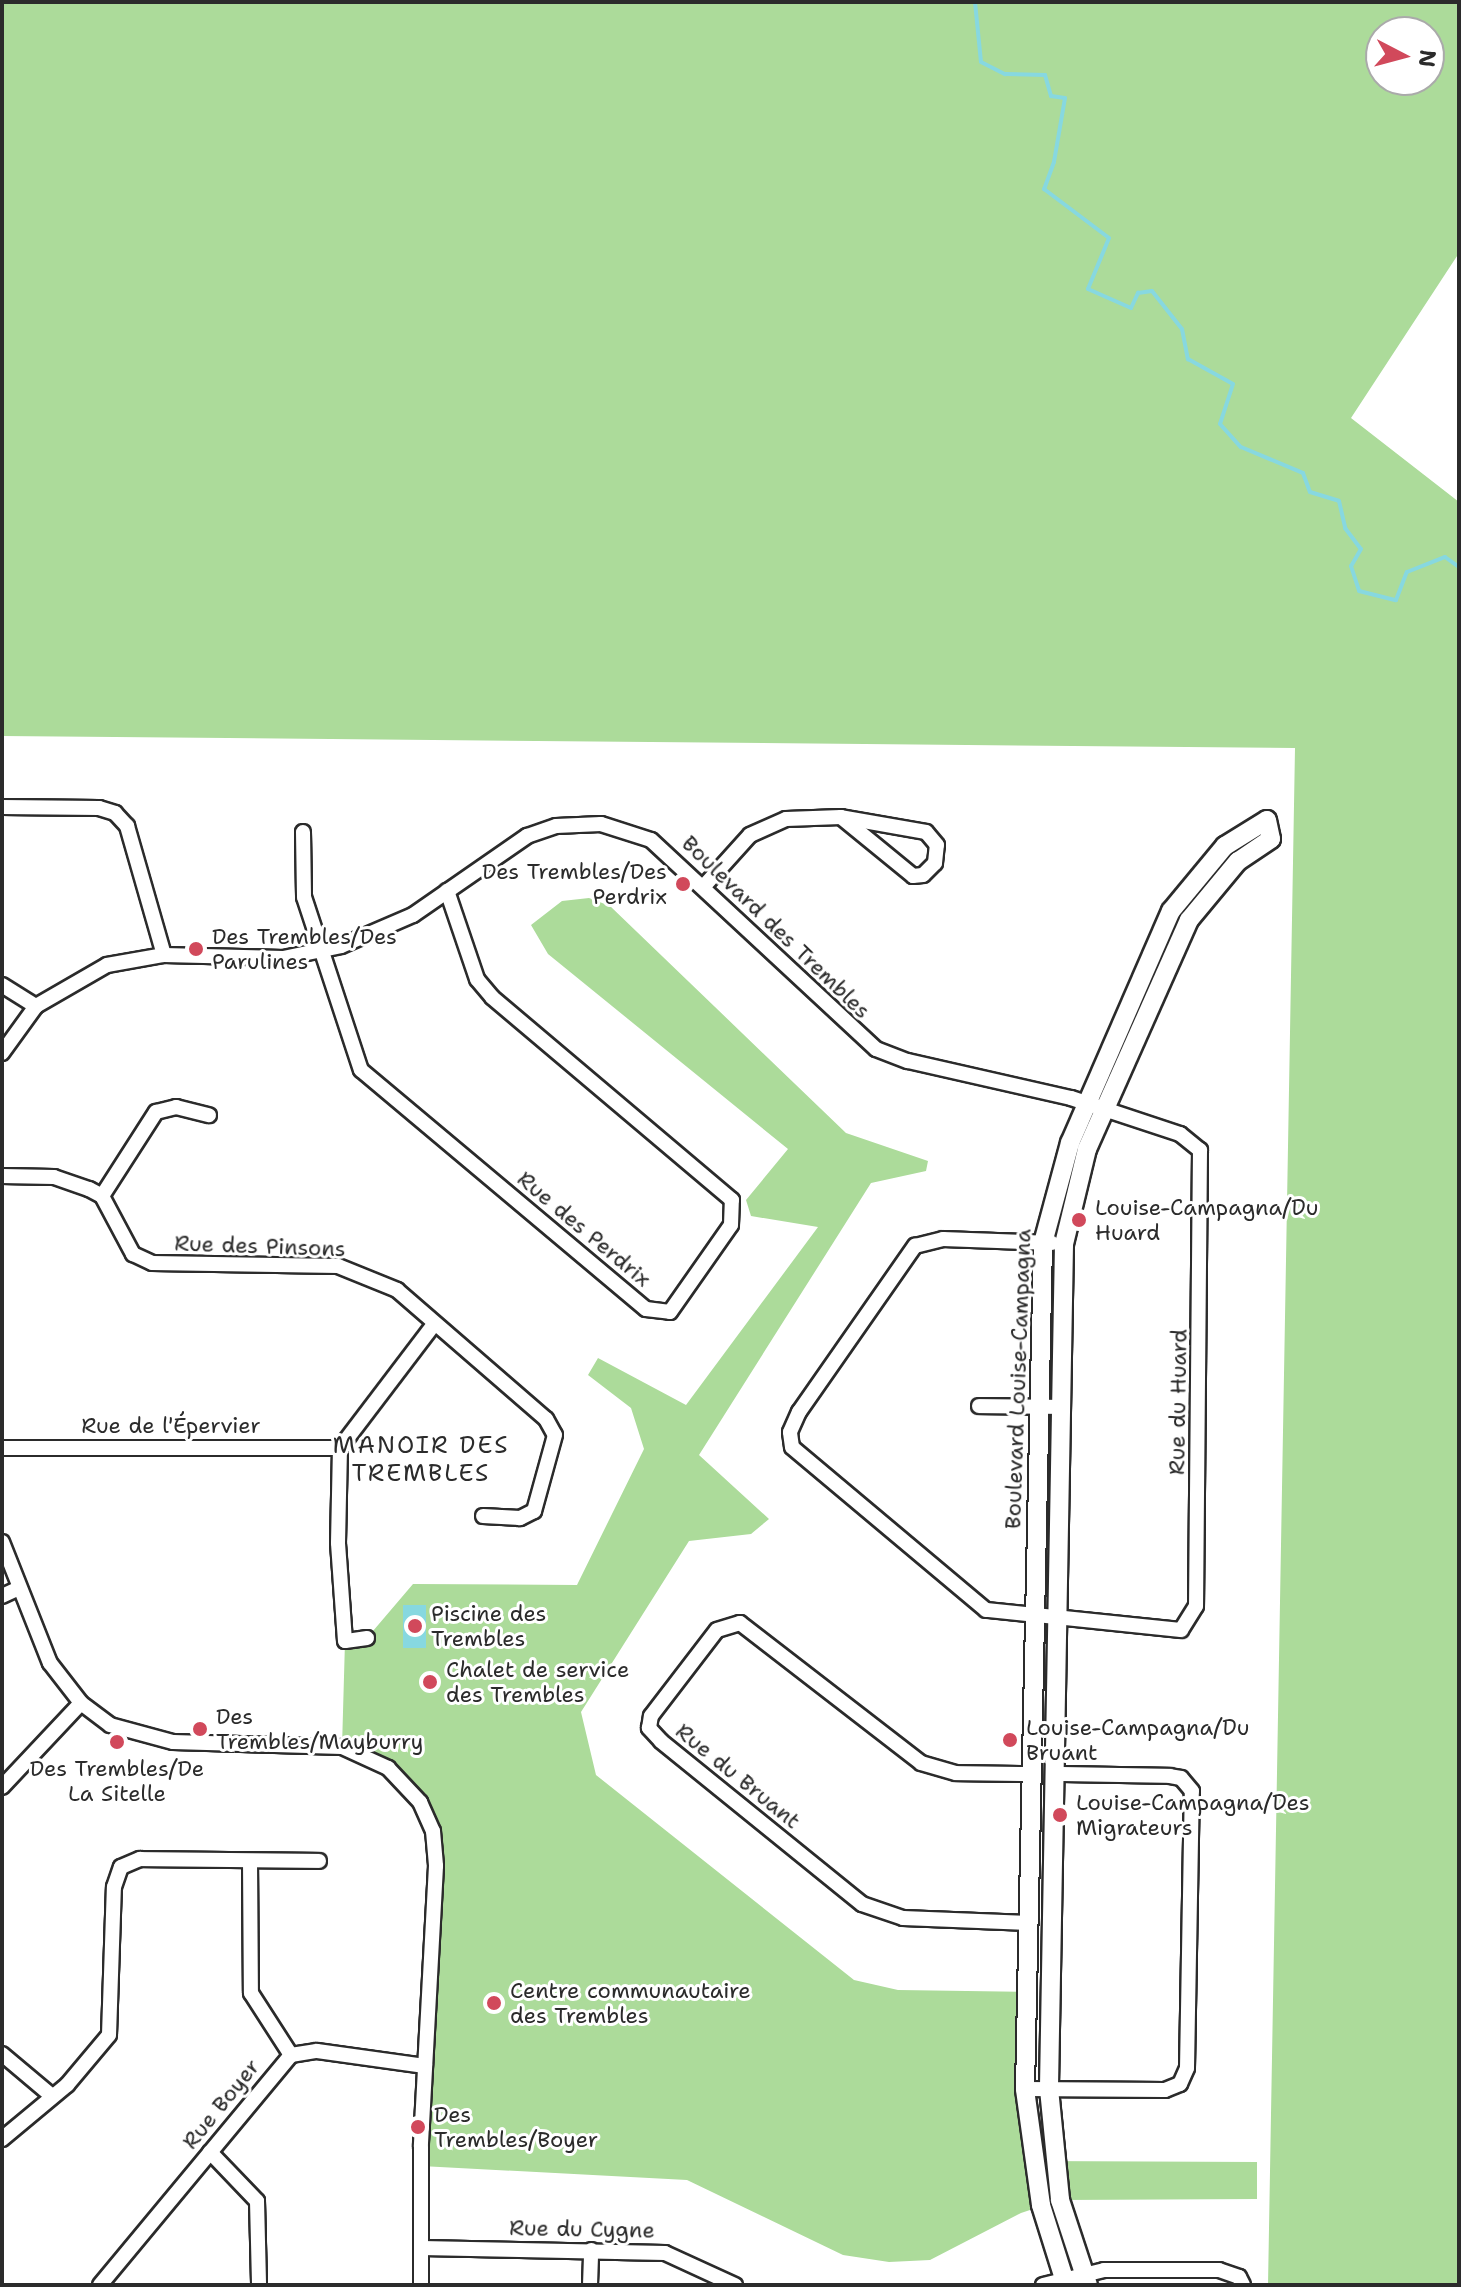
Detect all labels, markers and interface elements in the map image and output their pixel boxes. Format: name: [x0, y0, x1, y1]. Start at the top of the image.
north arrow: [1365, 16, 1445, 96]
text: N: [1412, 48, 1443, 69]
street label: Boulevard des Trembles: [676, 830, 876, 1024]
place label: Des Trembles/Des Perdrix: [482, 858, 667, 910]
marker: Des Trembles/Des Perdrix: [674, 875, 692, 893]
place label: Des Trembles/Des Parulines: [212, 923, 397, 974]
marker: Des Trembles/Des Parulines: [187, 940, 205, 958]
street label: Rue des Perdrix: [512, 1166, 656, 1292]
place label: Louise-Campagna/Du Huard: [1095, 1194, 1319, 1246]
marker: Louise-Campagna/Du Huard: [1070, 1211, 1088, 1229]
street label: Boulevard Louise-Campagna: [1000, 1228, 1036, 1530]
street label: Rue des Pinsons: [174, 1230, 346, 1262]
street label: Rue du Huard: [1164, 1329, 1192, 1475]
street label: Rue de l'Épervier: [81, 1413, 261, 1439]
district label: MANOIR DES TREMBLES: [332, 1432, 510, 1488]
place label: Piscine des Trembles: [431, 1600, 546, 1652]
marker: Piscine des Trembles: [406, 1617, 424, 1635]
place label: Chalet de service des Trembles: [446, 1656, 629, 1708]
marker: Chalet de service des Trembles: [421, 1673, 439, 1691]
place label: Des Trembles/Mayburry: [216, 1703, 423, 1754]
place label: Louise-Campagna/Du Bruant: [1026, 1714, 1250, 1766]
street label: Rue du Bruant: [670, 1718, 806, 1834]
marker: Des Trembles/Mayburry: [191, 1720, 209, 1738]
marker: Louise-Campagna/Du Bruant: [1001, 1731, 1019, 1749]
marker: Des Trembles/De La Sitelle: [108, 1733, 126, 1751]
place label: Des Trembles/De La Sitelle: [30, 1755, 204, 1806]
place label: Louise-Campagna/Des Migrateurs: [1076, 1789, 1310, 1840]
marker: Louise-Campagna/Des Migrateurs: [1051, 1806, 1069, 1824]
place label: Centre communautaire des Trembles: [510, 1977, 751, 2028]
marker: Centre communautaire des Trembles: [485, 1994, 503, 2012]
street label: Rue Boyer: [177, 2054, 265, 2154]
place label: Des Trembles/Boyer: [434, 2101, 598, 2152]
marker: Des Trembles/Boyer: [409, 2118, 427, 2136]
street label: Rue du Cygne: [509, 2215, 655, 2243]

